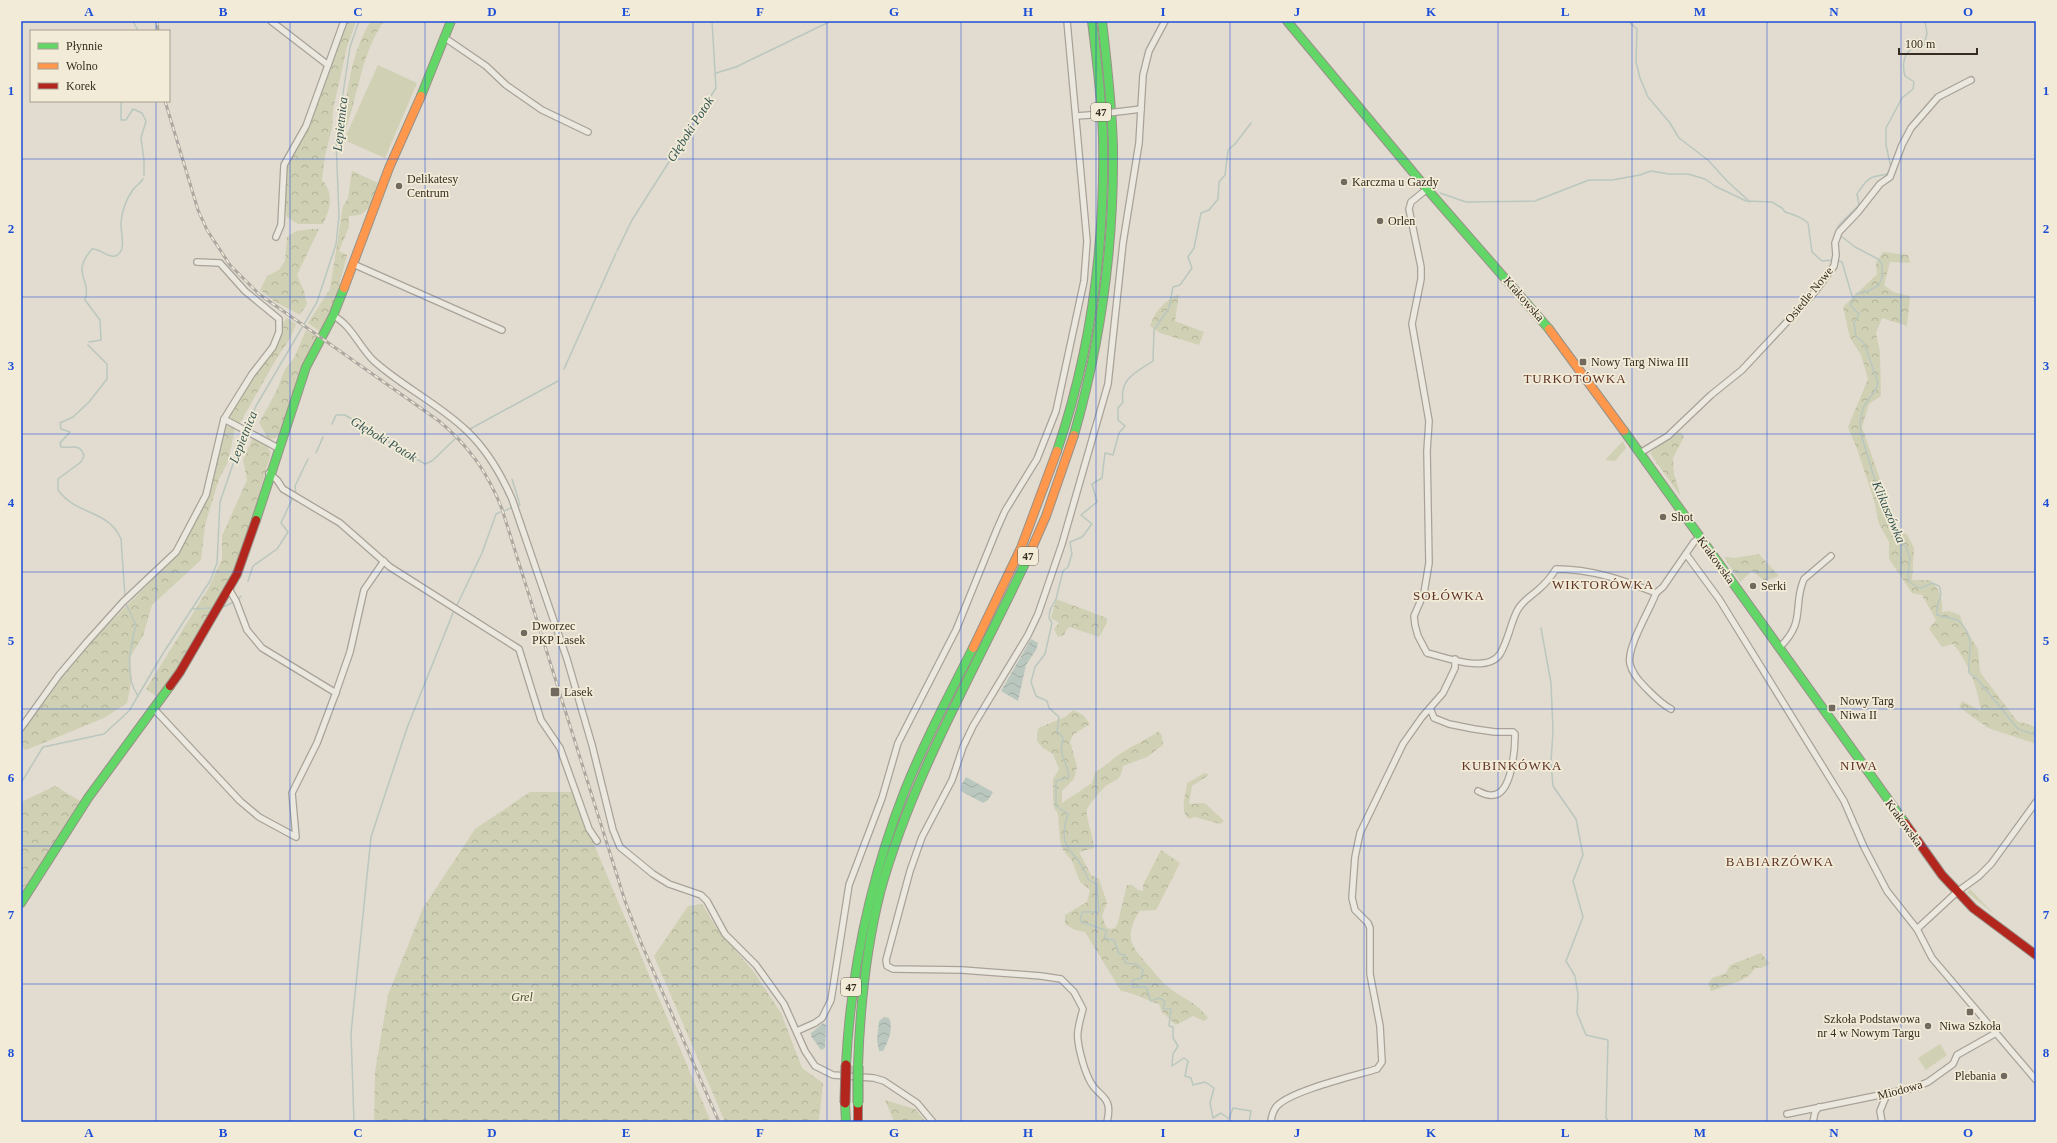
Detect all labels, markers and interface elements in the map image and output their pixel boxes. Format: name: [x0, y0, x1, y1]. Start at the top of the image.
text: A: [84, 4, 94, 19]
text: B: [219, 4, 228, 19]
text: C: [353, 4, 363, 19]
text: D: [487, 4, 497, 19]
text: E: [622, 4, 630, 19]
text: F: [756, 4, 764, 19]
text: G: [889, 4, 899, 19]
text: H: [1023, 4, 1033, 19]
text: I: [1160, 4, 1166, 19]
text: J: [1294, 4, 1301, 19]
text: K: [1426, 4, 1437, 19]
text: L: [1561, 4, 1570, 19]
text: M: [1694, 4, 1706, 19]
text: N: [1829, 4, 1839, 19]
text: O: [1963, 4, 1973, 19]
legend: [30, 30, 170, 102]
scale bar: [1899, 30, 1977, 56]
text: 100 m: [1905, 37, 1936, 51]
text: Płynnie: [66, 39, 103, 53]
text: Wolno: [66, 59, 98, 73]
text: Korek: [66, 79, 96, 93]
text: 1: [8, 83, 14, 98]
text: 1: [2043, 83, 2049, 98]
water label: Głęboki Potok: [663, 93, 717, 164]
water label: Lepietnica: [330, 95, 350, 153]
road number: 47: [1091, 103, 1111, 121]
place label: Delikatesy Centrum: [407, 172, 458, 200]
place label: Karczma u Gazdy: [1352, 175, 1439, 189]
marker: Karczma u Gazdy: [1339, 177, 1349, 187]
marker: Delikatesy Centrum: [394, 181, 404, 191]
place label: Orlen: [1388, 214, 1415, 228]
marker: Orlen: [1375, 216, 1385, 226]
text: 2: [8, 221, 14, 236]
text: 2: [2043, 221, 2049, 236]
street label: Osiedle Nowe: [1782, 264, 1836, 326]
street label: Krakowska: [1501, 274, 1548, 325]
place label: Nowy Targ Niwa III: [1591, 355, 1689, 369]
marker: Nowy Targ Niwa III: [1578, 357, 1588, 367]
text: 3: [8, 358, 15, 373]
text: 3: [2043, 358, 2050, 373]
district label: TURKOTÓWKA: [1523, 371, 1627, 386]
water label: Lepietnica: [225, 408, 260, 466]
water label: Głęboki Potok: [348, 413, 420, 465]
water label: Klikuszówka: [1869, 478, 1909, 546]
text: 4: [8, 495, 15, 510]
text: 4: [2043, 495, 2050, 510]
place label: Shot: [1671, 510, 1694, 524]
marker: Shot: [1658, 512, 1668, 522]
street label: Krakowska: [1694, 534, 1738, 587]
road number: 47: [1018, 547, 1038, 565]
district label: WIKTORÓWKA: [1552, 577, 1654, 592]
place label: Serki: [1761, 579, 1787, 593]
marker: Serki: [1748, 581, 1758, 591]
district label: SOŁÓWKA: [1413, 588, 1485, 603]
place label: Dworzec PKP Lasek: [532, 619, 585, 647]
marker: Dworzec PKP Lasek: [519, 628, 529, 638]
text: 5: [8, 633, 15, 648]
text: 5: [2043, 633, 2050, 648]
place label: Lasek: [564, 685, 593, 699]
marker: Lasek: [549, 686, 561, 698]
place label: Nowy Targ Niwa II: [1840, 694, 1894, 722]
marker: Nowy Targ Niwa II: [1827, 703, 1837, 713]
district label: KUBINKÓWKA: [1462, 758, 1563, 773]
district label: NIWA: [1840, 758, 1878, 773]
text: 6: [8, 770, 15, 785]
text: 6: [2043, 770, 2050, 785]
street label: Krakowska: [1882, 797, 1926, 850]
district label: BABIARZÓWKA: [1726, 854, 1834, 869]
text: 7: [8, 907, 15, 922]
text: 7: [2043, 907, 2050, 922]
road number: 47: [841, 978, 861, 996]
park label: Grel: [511, 990, 533, 1004]
marker: Niwa Szkoła: [1965, 1007, 1975, 1017]
place label: Szkoła Podstawowa nr 4 w Nowym Targu: [1817, 1012, 1921, 1040]
place label: Niwa Szkoła: [1939, 1019, 2001, 1033]
marker: Szkoła Podstawowa nr 4 w Nowym Targu: [1923, 1021, 1933, 1031]
text: 8: [8, 1045, 15, 1060]
text: 8: [2043, 1045, 2050, 1060]
place label: Plebania: [1955, 1069, 1997, 1083]
marker: Plebania: [1999, 1071, 2009, 1081]
street label: Miodowa: [1876, 1077, 1925, 1103]
text: A: [84, 1125, 94, 1140]
text: B: [219, 1125, 228, 1140]
text: C: [353, 1125, 363, 1140]
text: D: [487, 1125, 497, 1140]
text: E: [622, 1125, 630, 1140]
text: F: [756, 1125, 764, 1140]
text: G: [889, 1125, 899, 1140]
text: H: [1023, 1125, 1033, 1140]
text: I: [1160, 1125, 1166, 1140]
text: J: [1294, 1125, 1301, 1140]
text: K: [1426, 1125, 1437, 1140]
text: L: [1561, 1125, 1570, 1140]
text: M: [1694, 1125, 1706, 1140]
text: N: [1829, 1125, 1839, 1140]
text: O: [1963, 1125, 1973, 1140]

